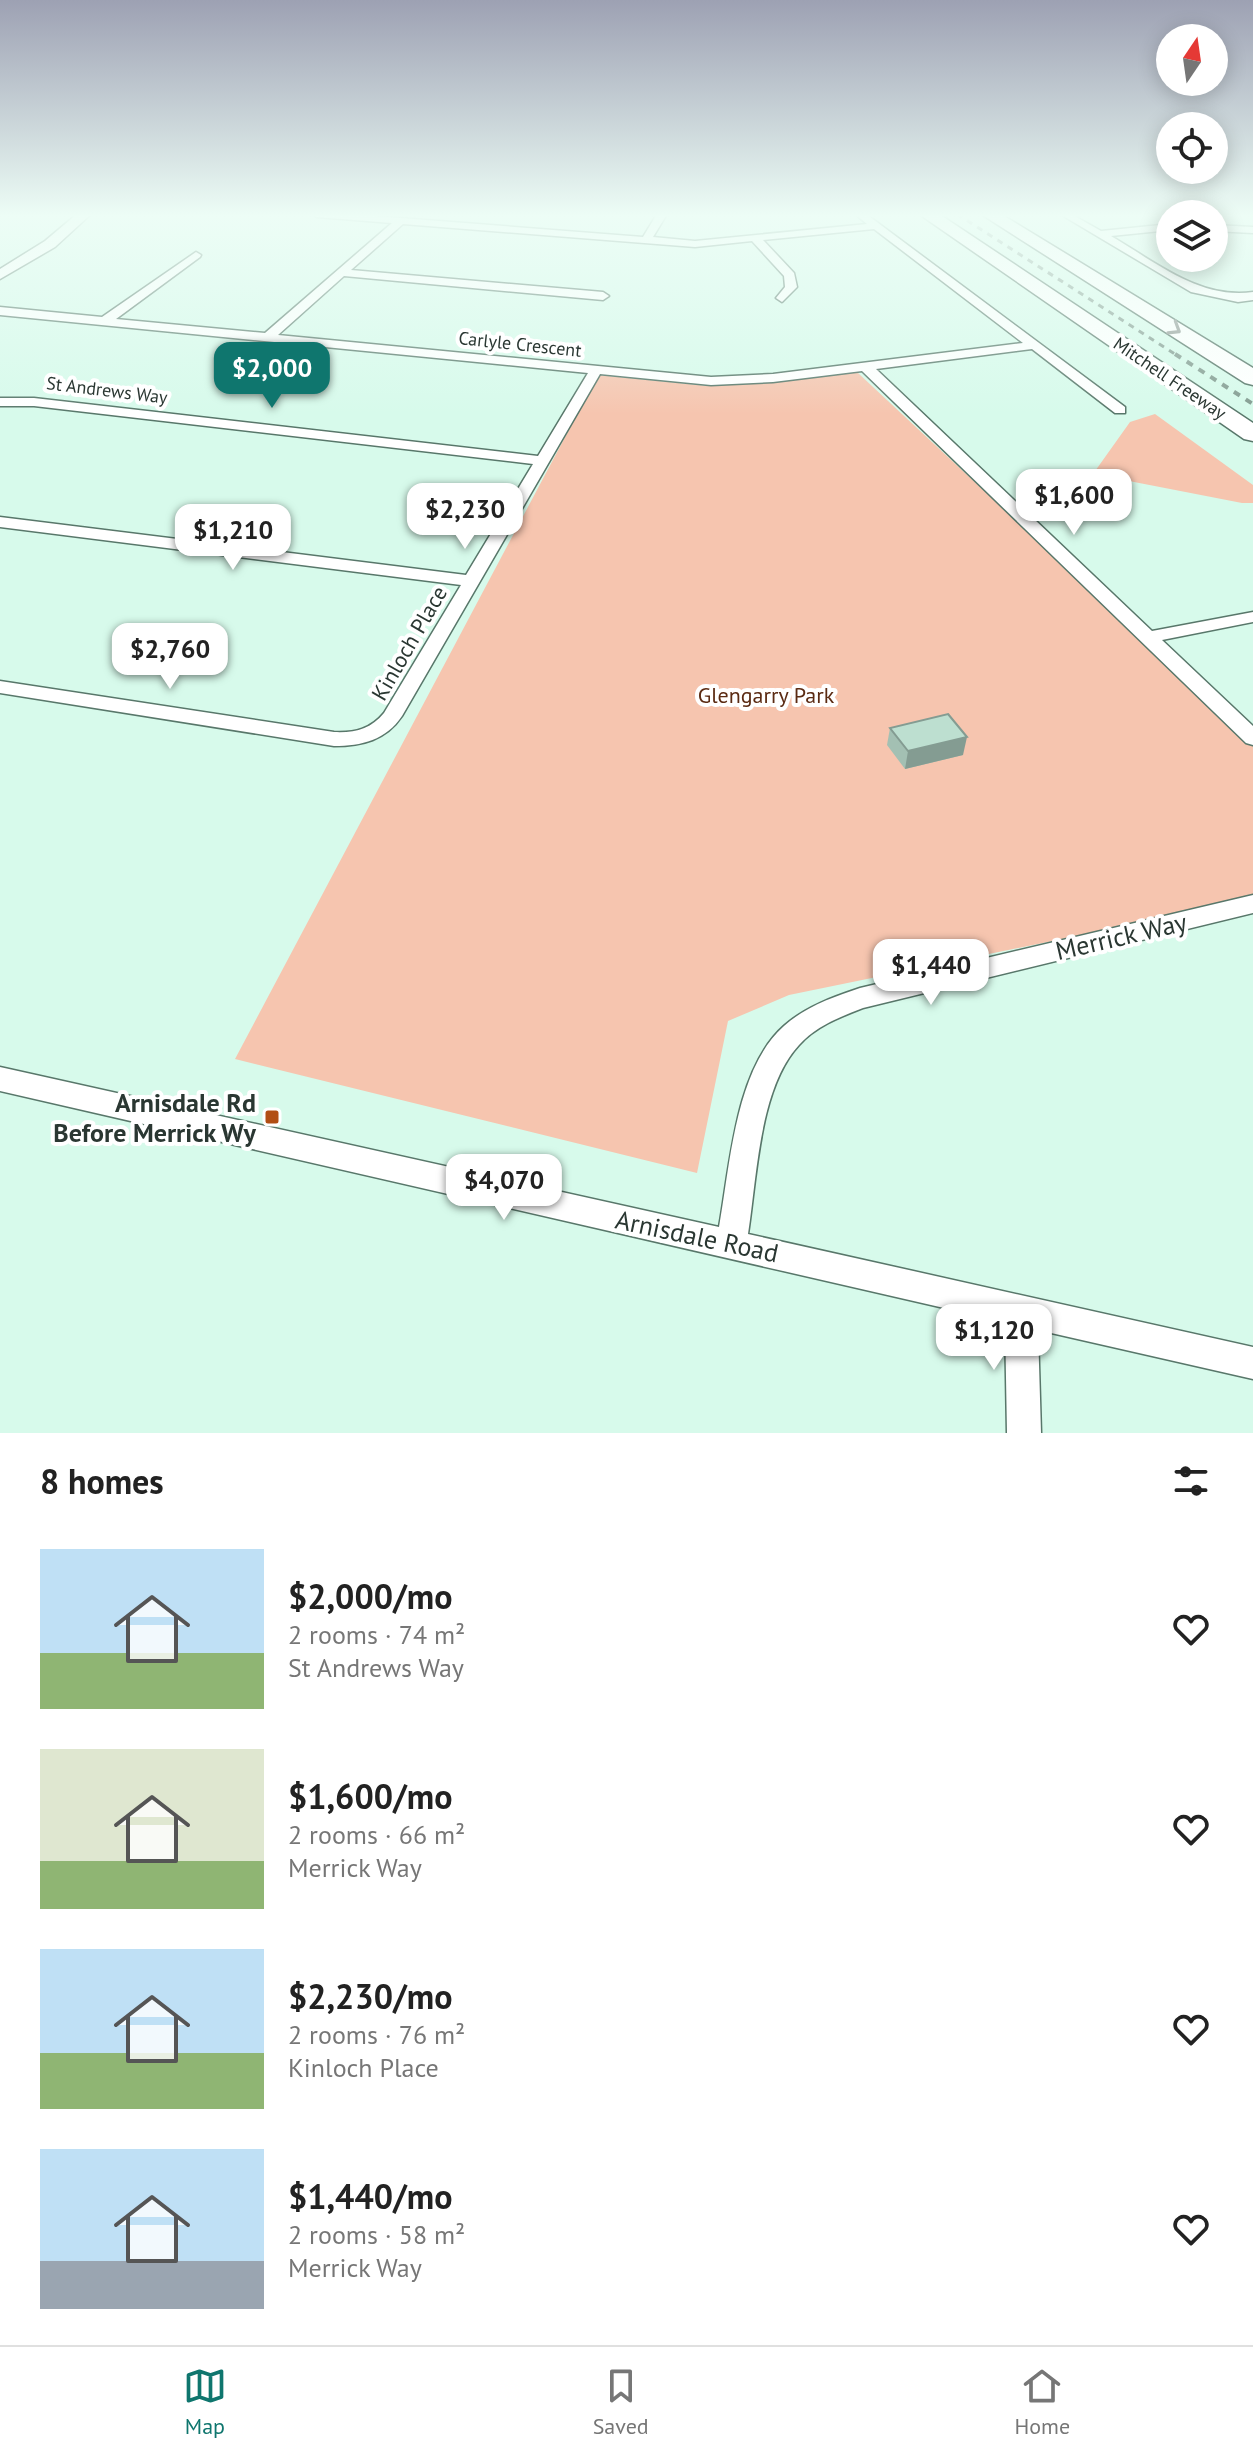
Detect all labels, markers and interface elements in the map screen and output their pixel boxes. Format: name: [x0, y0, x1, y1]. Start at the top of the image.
north arrow: [1156, 24, 1228, 96]
map controls: [1156, 24, 1228, 272]
button: locate: [1156, 112, 1228, 184]
button: layers: [1156, 200, 1228, 272]
one-way arrow: [1166, 320, 1181, 335]
street label: Carlyle Crescent: [457, 326, 583, 362]
street label: Mitchell Freeway: [1109, 332, 1231, 425]
pin: $2,000: [207, 342, 337, 410]
text: $2,000: [232, 351, 312, 384]
street label: St Andrews Way: [45, 371, 169, 409]
pin: $1,600: [1009, 469, 1139, 537]
text: $1,600: [1034, 478, 1114, 511]
pin: $2,230: [400, 483, 530, 551]
text: $2,230: [425, 492, 505, 525]
pin: $1,210: [168, 504, 298, 572]
text: $1,210: [193, 513, 273, 546]
street label: Kinloch Place: [365, 581, 453, 705]
pin: $2,760: [105, 623, 235, 691]
text: $2,760: [130, 632, 210, 665]
park label: Glengarry Park: [698, 681, 835, 709]
street label: Merrick Way: [1052, 905, 1190, 967]
pin: $1,440: [866, 939, 996, 1007]
text: $1,440: [891, 948, 971, 981]
place label: Arnisdale Rd Before Merrick Wy: [53, 1086, 257, 1149]
marker: Arnisdale Rd Before Merrick Wy: [263, 1108, 281, 1126]
pin: $4,070: [439, 1154, 569, 1222]
text: $4,070: [464, 1163, 544, 1196]
street label: Arnisdale Road: [612, 1203, 782, 1269]
pin: $1,120: [929, 1304, 1059, 1372]
text: $1,120: [954, 1313, 1034, 1346]
text: 8 homes: [40, 1459, 164, 1503]
icon: filters: [1169, 1459, 1213, 1503]
text: $2,000/mo: [288, 1574, 452, 1618]
icon: home: [104, 1581, 200, 1677]
icon: heart: [1169, 1607, 1213, 1651]
text: 2 rooms · 74 m²: [288, 1618, 465, 1651]
text: St Andrews Way: [288, 1651, 464, 1684]
text: $1,600/mo: [288, 1774, 452, 1818]
icon: home: [104, 1781, 200, 1877]
icon: heart: [1169, 1807, 1213, 1851]
text: 2 rooms · 66 m²: [288, 1818, 465, 1851]
text: Merrick Way: [288, 1851, 422, 1884]
text: $2,230/mo: [288, 1974, 452, 2018]
icon: home: [104, 1981, 200, 2077]
icon: heart: [1169, 2007, 1213, 2051]
text: 2 rooms · 76 m²: [288, 2018, 465, 2051]
text: Kinloch Place: [288, 2051, 439, 2084]
text: $1,440/mo: [288, 2174, 452, 2218]
icon: home: [104, 2181, 200, 2277]
icon: heart: [1169, 2207, 1213, 2251]
text: 2 rooms · 58 m²: [288, 2218, 465, 2251]
text: Merrick Way: [288, 2251, 422, 2284]
tab: Map: [183, 2364, 227, 2440]
tab: Saved: [593, 2364, 649, 2440]
tab: Home: [1014, 2364, 1070, 2440]

